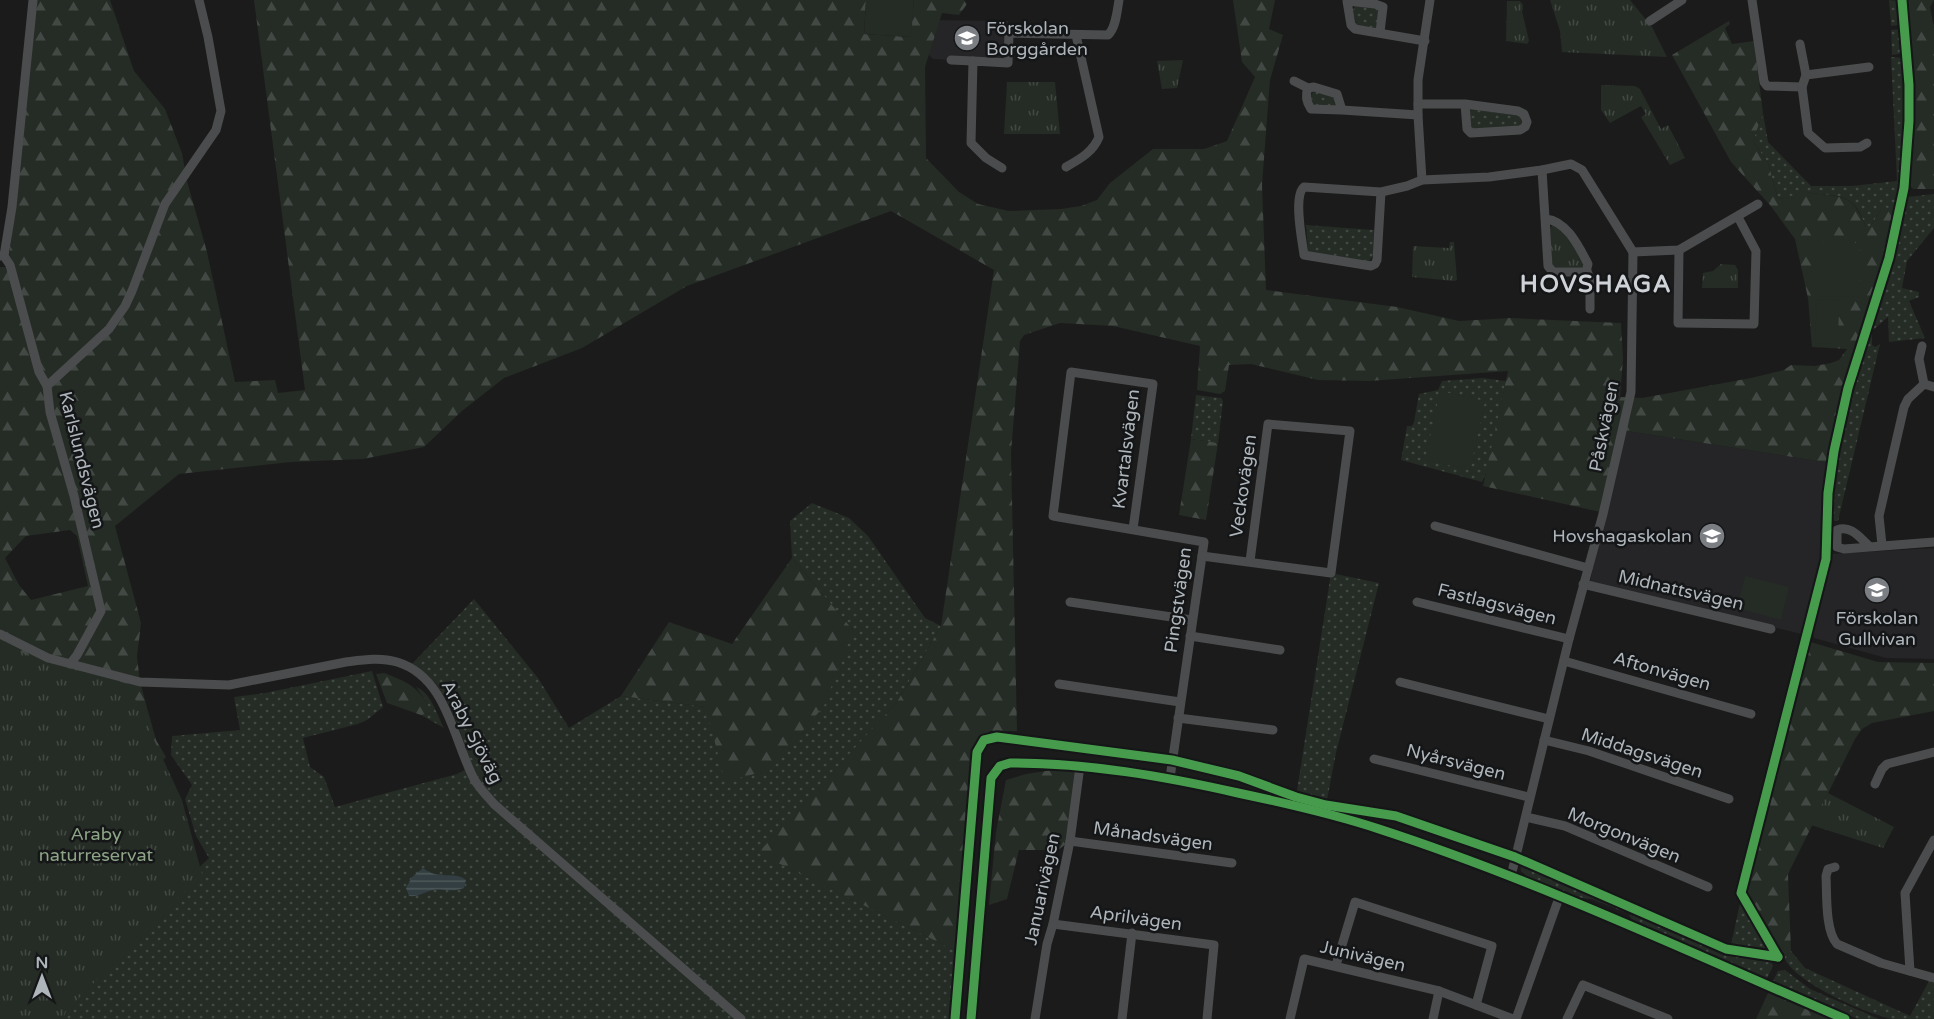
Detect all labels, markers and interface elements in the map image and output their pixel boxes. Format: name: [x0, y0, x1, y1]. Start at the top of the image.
place label: Förskolan Borggården: [986, 17, 1088, 60]
school or university icon: Förskolan Borggården: [952, 23, 982, 53]
district label: HOVSHAGA: [1520, 270, 1672, 299]
street label: Påskvägen: [1584, 379, 1624, 473]
street label: Kvartalsvägen: [1108, 388, 1144, 510]
street label: Karlslundsvägen: [54, 389, 110, 531]
street label: Veckovägen: [1225, 433, 1261, 539]
school or university icon: Hovshagaskolan: [1697, 521, 1727, 551]
place label: Hovshagaskolan: [1552, 525, 1692, 547]
street label: Pingstvägen: [1160, 546, 1196, 654]
street label: Midnattsvägen: [1616, 565, 1746, 615]
school or university icon: Förskolan Gullvivan: [1862, 575, 1892, 605]
street label: Fastlagsvägen: [1435, 579, 1559, 629]
place label: Förskolan Gullvivan: [1836, 607, 1918, 650]
street label: Aftonvägen: [1611, 647, 1713, 695]
street label: Araby Sjöväg: [437, 677, 507, 787]
street label: Middagsvägen: [1578, 723, 1706, 783]
street label: Nyårsvägen: [1404, 739, 1508, 785]
street label: Morgonvägen: [1564, 802, 1684, 868]
street label: Månadsvägen: [1092, 817, 1214, 855]
park label: Araby naturreservat: [39, 823, 153, 866]
street label: Januarivägen: [1019, 831, 1065, 947]
street label: Aprilvägen: [1089, 901, 1183, 935]
street label: Junivägen: [1318, 936, 1408, 976]
north arrow: [12, 947, 72, 1007]
text: N: [36, 953, 48, 973]

